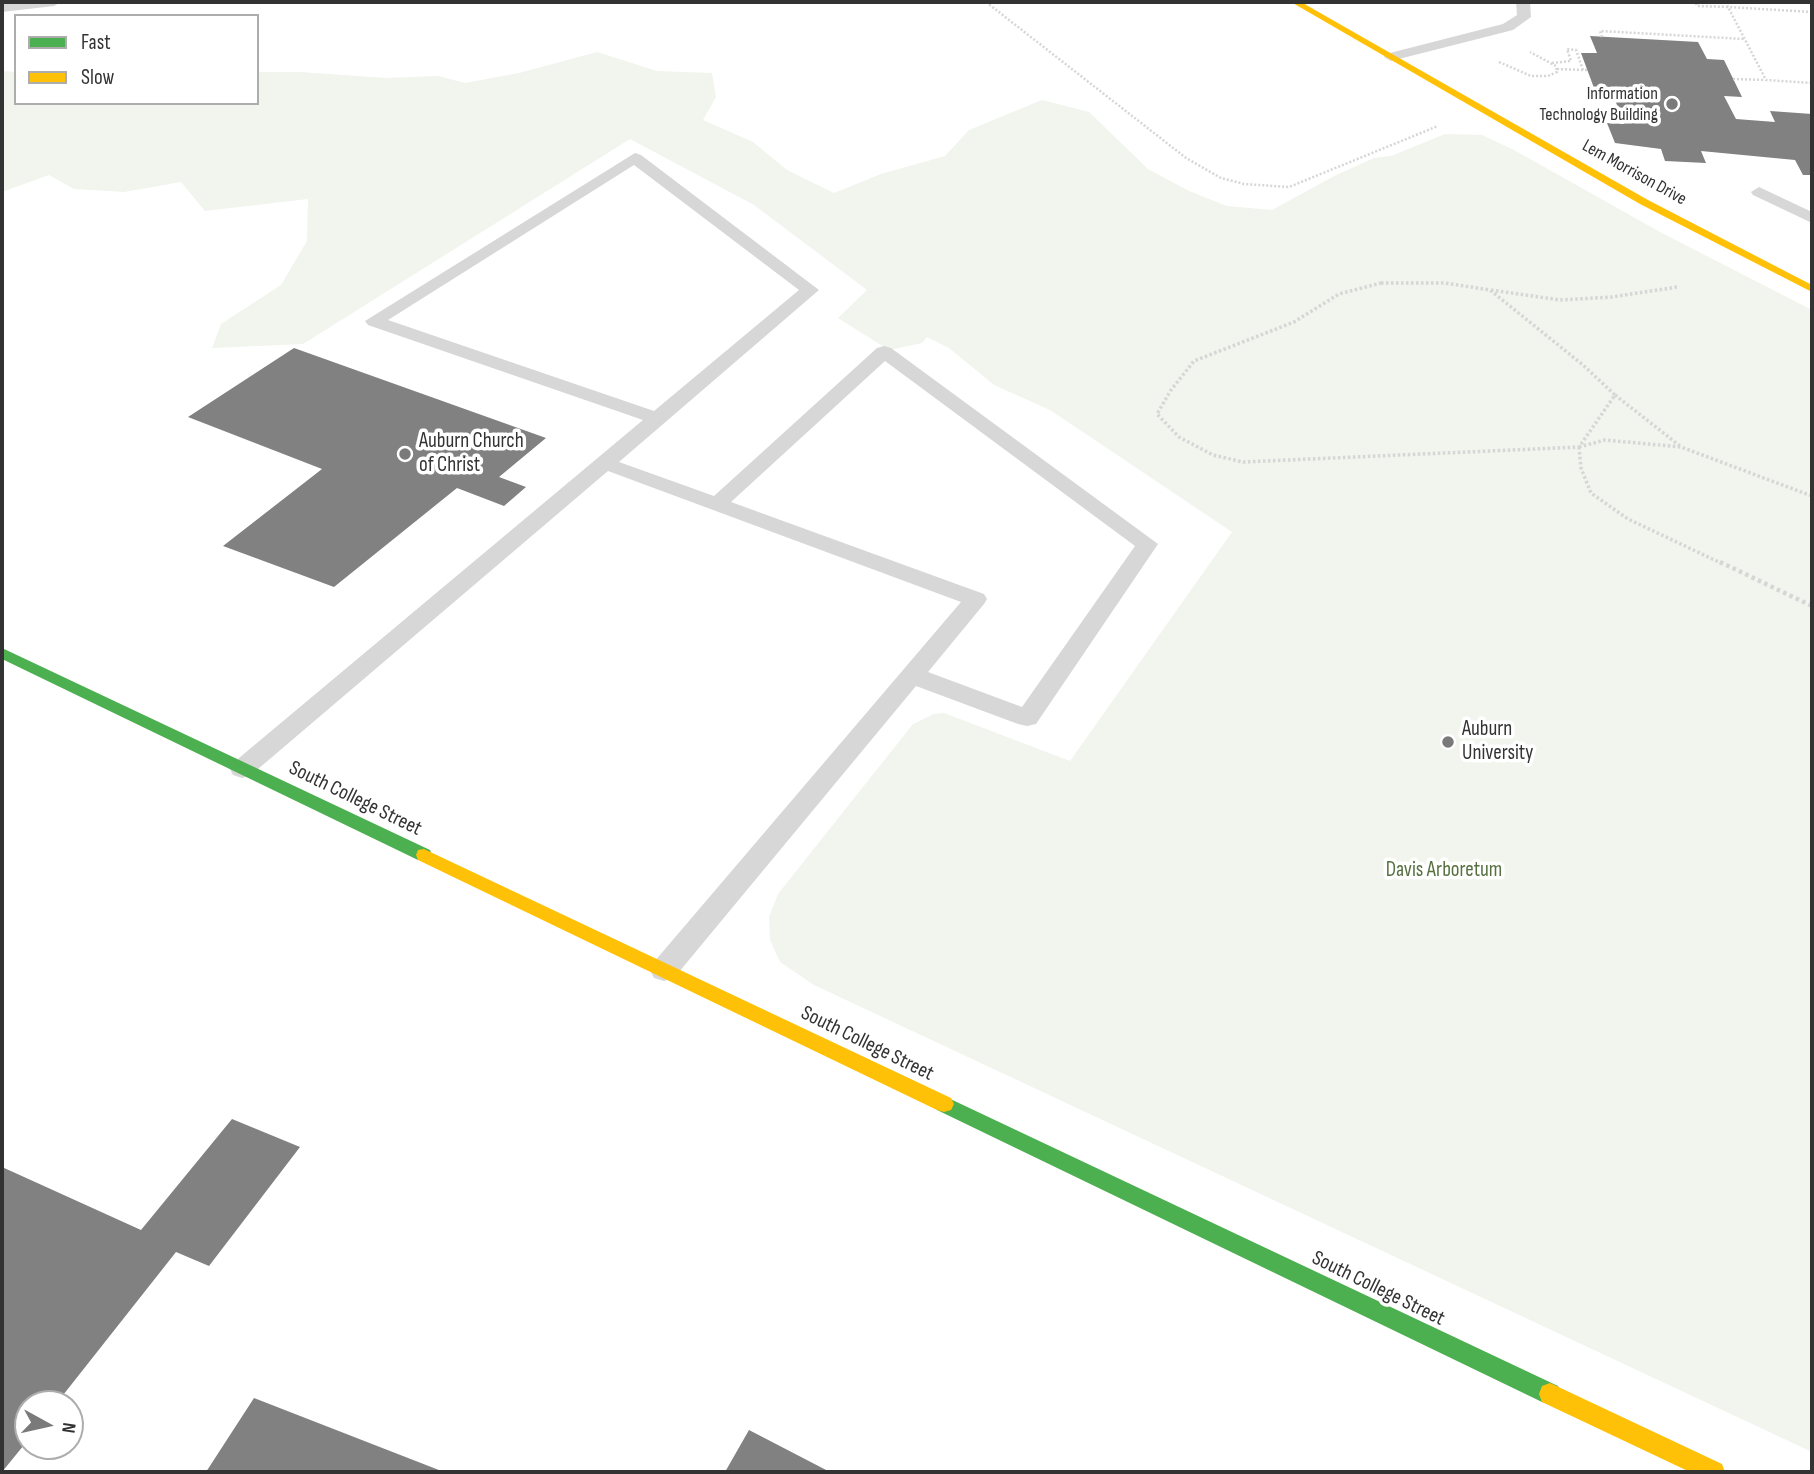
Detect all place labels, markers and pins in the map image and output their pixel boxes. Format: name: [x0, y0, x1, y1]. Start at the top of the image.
place label: Information Technology Building: [1539, 83, 1658, 126]
marker: Information Technology Building: [1664, 96, 1680, 112]
place label: Auburn Church of Christ: [419, 429, 524, 479]
marker: Auburn Church of Christ: [397, 446, 413, 462]
place label: Auburn University: [1462, 717, 1533, 767]
marker: Auburn University: [1440, 734, 1456, 750]

